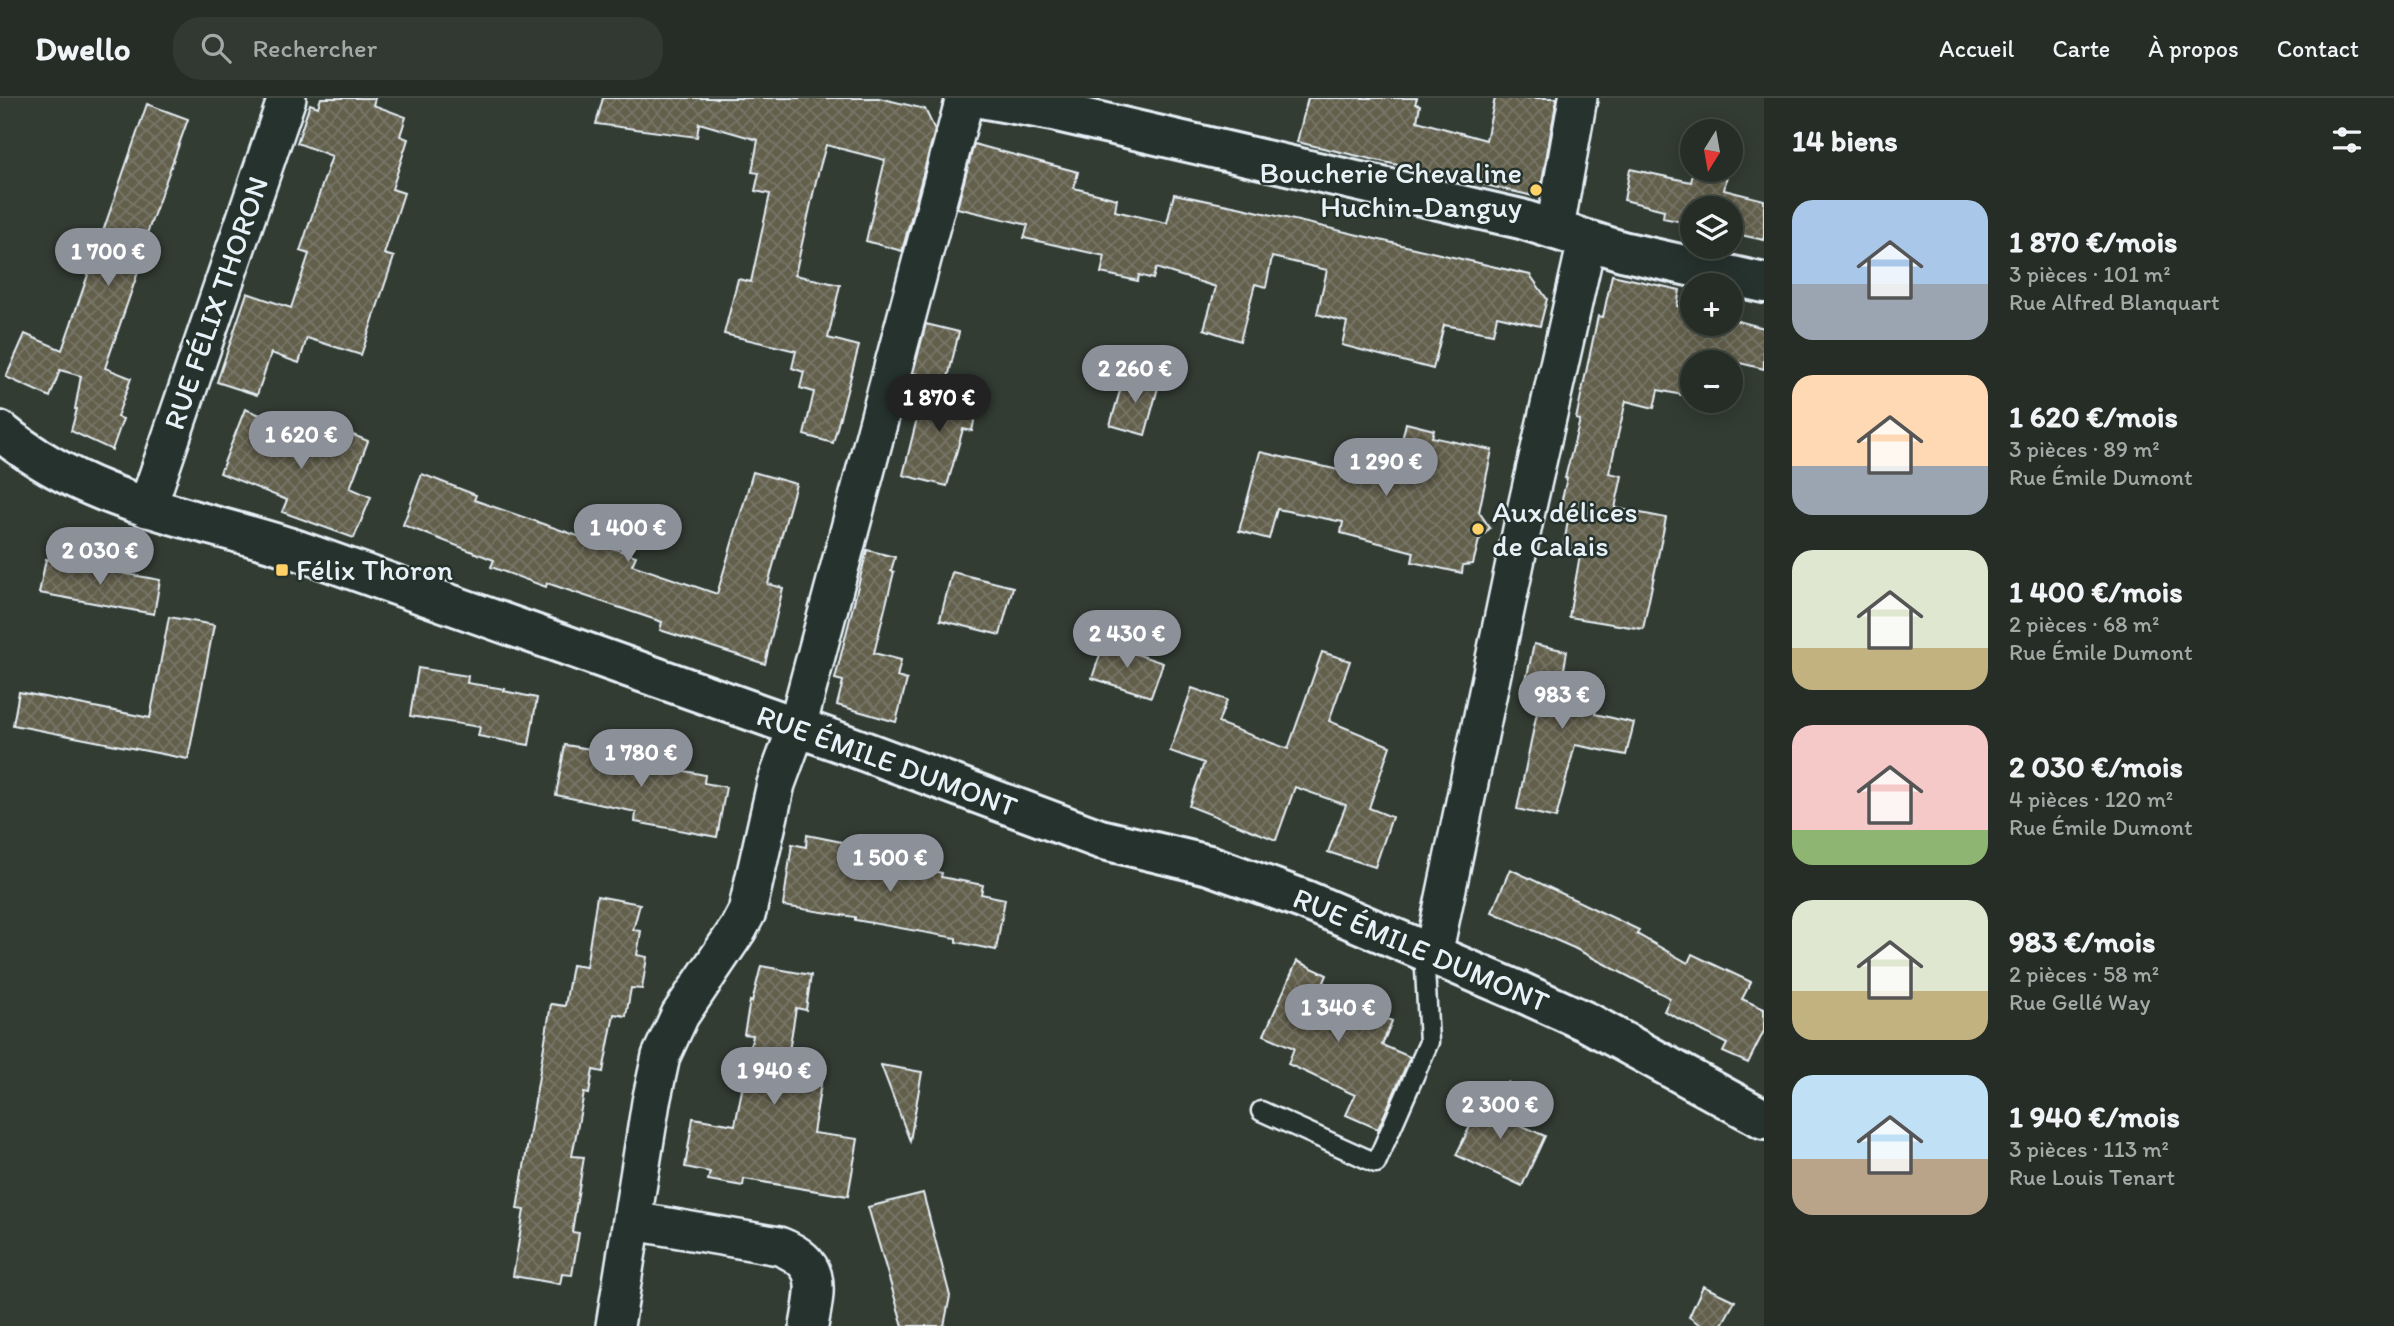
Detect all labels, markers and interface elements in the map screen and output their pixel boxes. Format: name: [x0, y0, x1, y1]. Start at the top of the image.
search box: [173, 17, 663, 80]
text: Dwello: [35, 29, 131, 68]
icon: search: [197, 29, 235, 67]
text: Rechercher: [253, 32, 377, 64]
text: Accueil: [1939, 34, 2014, 63]
text: Carte: [2052, 34, 2110, 63]
text: À propos: [2148, 34, 2239, 63]
text: Contact: [2277, 34, 2359, 63]
north arrow: [1680, 119, 1743, 182]
map controls: [1680, 119, 1743, 413]
icon: filters: [2328, 121, 2366, 159]
text: 14 biens: [1792, 122, 1898, 159]
place label: Boucherie Chevaline Huchin-Danguy: [1259, 154, 1522, 225]
street label: RUE FÉLIX THORON: [155, 171, 276, 434]
marker: Boucherie Chevaline Huchin-Danguy: [1528, 182, 1544, 198]
button: layers: [1680, 196, 1743, 259]
text: 1 870 €/mois: [2009, 223, 2177, 260]
pin: 1 700 €: [43, 228, 173, 288]
icon: home: [1848, 228, 1932, 312]
text: 1 700 €: [71, 237, 145, 265]
text: 3 pièces · 101 m²: [2009, 260, 2171, 288]
button: +: [1680, 273, 1743, 336]
text: Rue Alfred Blanquart: [2009, 288, 2220, 316]
pin: 2 260 €: [1070, 345, 1200, 405]
button: −: [1680, 350, 1743, 413]
text: 2 260 €: [1098, 354, 1172, 382]
pin: 1 870 €: [874, 374, 1004, 434]
text: 1 870 €: [903, 383, 975, 411]
text: 1 620 €/mois: [2009, 398, 2178, 435]
icon: home: [1848, 403, 1932, 487]
pin: 1 620 €: [236, 412, 366, 471]
text: 1 620 €: [265, 420, 337, 448]
text: 3 pièces · 89 m²: [2009, 435, 2160, 463]
pin: 1 290 €: [1321, 438, 1451, 498]
text: 1 290 €: [1350, 447, 1422, 475]
text: Rue Émile Dumont: [2009, 463, 2193, 491]
place label: Aux délices de Calais: [1492, 493, 1638, 564]
pin: 1 400 €: [563, 504, 693, 564]
text: 1 400 €: [590, 513, 666, 541]
marker: Aux délices de Calais: [1470, 521, 1486, 537]
pin: 2 030 €: [35, 528, 165, 587]
text: 2 030 €: [62, 536, 138, 564]
place label: Félix Thoron: [296, 551, 453, 588]
marker: Félix Thoron: [274, 562, 290, 578]
text: 1 400 €/mois: [2009, 573, 2183, 610]
icon: home: [1848, 578, 1932, 662]
pin: 2 430 €: [1062, 610, 1192, 670]
text: 2 pièces · 68 m²: [2009, 610, 2159, 638]
text: 2 430 €: [1089, 619, 1165, 647]
text: Rue Émile Dumont: [2009, 638, 2193, 666]
pin: 983 €: [1513, 672, 1611, 731]
text: 983 €: [1534, 680, 1590, 708]
street label: RUE ÉMILE DUMONT: [752, 696, 1023, 825]
pin: 1 780 €: [576, 730, 706, 789]
text: 1 780 €: [605, 738, 677, 766]
text: 2 030 €/mois: [2009, 748, 2183, 785]
icon: home: [1848, 753, 1932, 837]
text: 4 pièces · 120 m²: [2009, 785, 2173, 813]
text: Rue Émile Dumont: [2009, 813, 2193, 841]
pin: 1 500 €: [825, 834, 955, 894]
text: 1 500 €: [853, 843, 927, 871]
street label: RUE ÉMILE DUMONT: [1288, 879, 1555, 1020]
text: 983 €/mois: [2009, 923, 2155, 960]
icon: home: [1848, 928, 1932, 1012]
text: 2 pièces · 58 m²: [2009, 960, 2159, 988]
pin: 1 340 €: [1273, 984, 1403, 1044]
text: Rue Gellé Way: [2009, 988, 2150, 1016]
text: 1 340 €: [1301, 993, 1375, 1021]
pin: 1 940 €: [709, 1048, 839, 1107]
text: 1 940 €: [737, 1056, 811, 1084]
pin: 2 300 €: [1435, 1082, 1565, 1141]
text: 2 300 €: [1462, 1090, 1538, 1118]
text: 1 940 €/mois: [2009, 1098, 2180, 1135]
icon: home: [1848, 1103, 1932, 1187]
text: 3 pièces · 113 m²: [2009, 1135, 2169, 1163]
text: Rue Louis Tenart: [2009, 1163, 2175, 1191]

